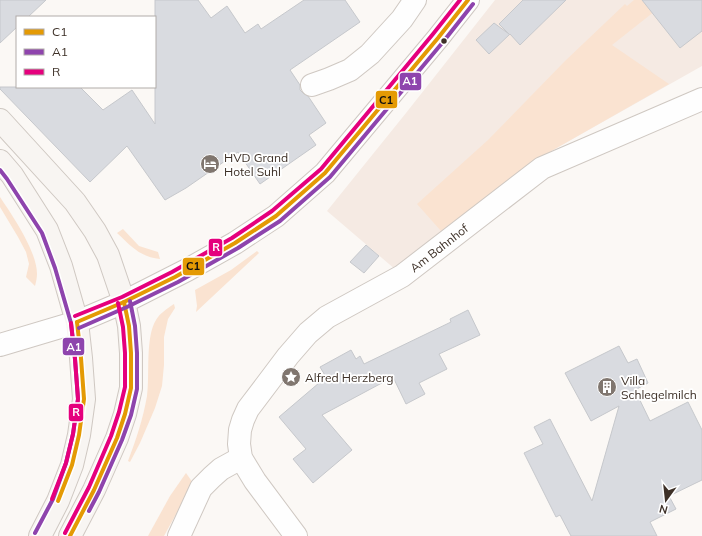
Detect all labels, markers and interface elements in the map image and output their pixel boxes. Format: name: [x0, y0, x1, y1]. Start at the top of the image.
legend: [16, 16, 156, 88]
text: C1: [52, 24, 67, 39]
unlabelled marker: [439, 36, 449, 46]
text: A1: [52, 44, 68, 59]
text: R: [52, 64, 60, 79]
line badge: A1: [399, 72, 422, 91]
text: A1: [403, 74, 418, 88]
line badge: C1: [375, 90, 398, 109]
text: C1: [379, 93, 393, 107]
place label: HVD Grand Hotel Suhl: [224, 150, 288, 179]
hotel icon: HVD Grand Hotel Suhl: [199, 153, 221, 175]
street label: Am Bahnhof: [407, 220, 472, 275]
line badge: R: [208, 238, 223, 257]
text: R: [212, 240, 220, 254]
line badge: C1: [182, 257, 205, 276]
text: C1: [186, 259, 200, 273]
line badge: A1: [62, 337, 85, 356]
text: A1: [67, 340, 82, 354]
place icon: Alfred Herzberg: [280, 366, 302, 388]
place label: Alfred Herzberg: [305, 370, 393, 385]
place label: Villa Schlegelmilch: [621, 373, 697, 402]
building icon: Villa Schlegelmilch: [596, 376, 618, 398]
line badge: R: [68, 403, 84, 422]
text: R: [72, 405, 80, 419]
north arrow: [646, 480, 686, 520]
text: N: [658, 502, 669, 517]

